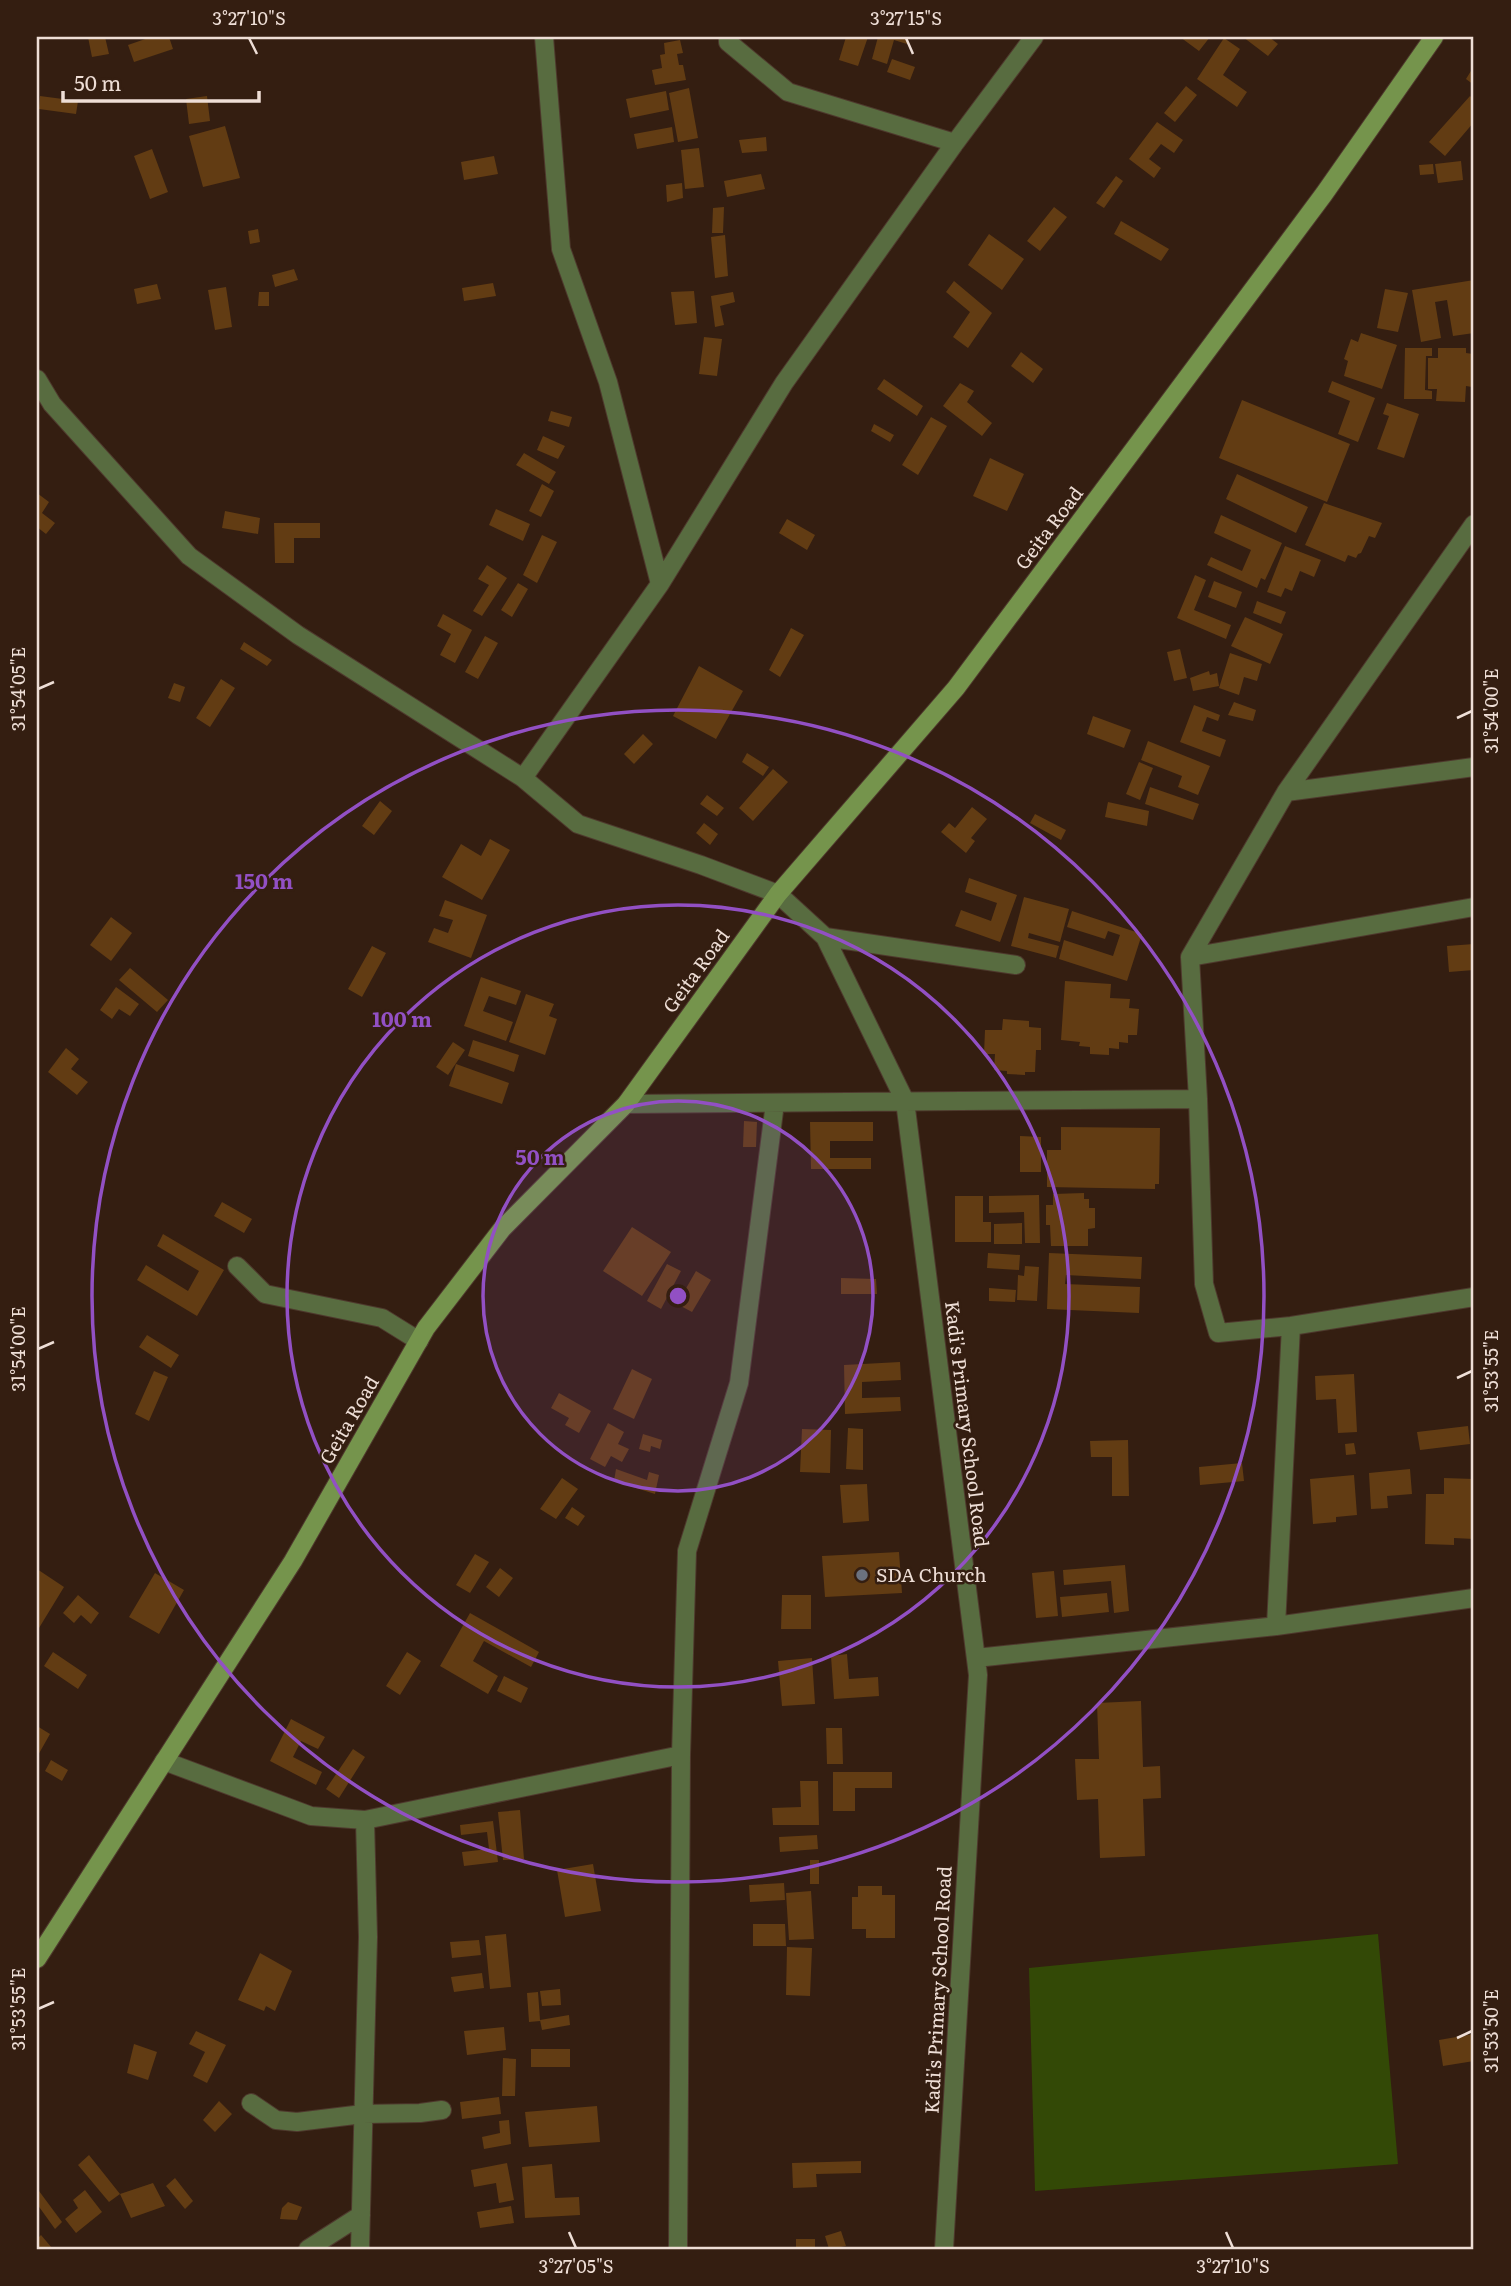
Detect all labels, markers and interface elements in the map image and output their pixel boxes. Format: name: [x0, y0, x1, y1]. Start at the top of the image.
text: 3°27'10"S: [212, 4, 286, 31]
text: 3°27'15"S: [870, 4, 942, 31]
scale bar: [63, 60, 259, 104]
text: 50 m: [74, 66, 121, 97]
street label: Geita Road: [1008, 480, 1089, 575]
text: 31°54'05"E: [4, 647, 31, 731]
text: 31°54'00"E: [1477, 668, 1504, 754]
text: 150 m: [235, 864, 293, 895]
street label: Geita Road: [655, 922, 735, 1018]
text: 100 m: [372, 1002, 432, 1033]
text: 50 m: [515, 1140, 565, 1171]
centre of rings: [666, 1284, 690, 1308]
street label: Kadi's Primary School Road: [939, 1299, 997, 1549]
text: 31°54'00"E: [4, 1306, 31, 1392]
text: 31°53'55"E: [1477, 1330, 1504, 1412]
street label: Geita Road: [312, 1370, 385, 1469]
place label: SDA Church: [876, 1560, 987, 1588]
marker: SDA Church: [854, 1567, 870, 1583]
street label: Kadi's Primary School Road: [917, 1865, 957, 2115]
text: 31°53'55"E: [4, 1968, 31, 2050]
text: 31°53'50"E: [1477, 1989, 1504, 2073]
text: 3°27'05"S: [538, 2252, 614, 2279]
text: 3°27'10"S: [1196, 2252, 1270, 2279]

